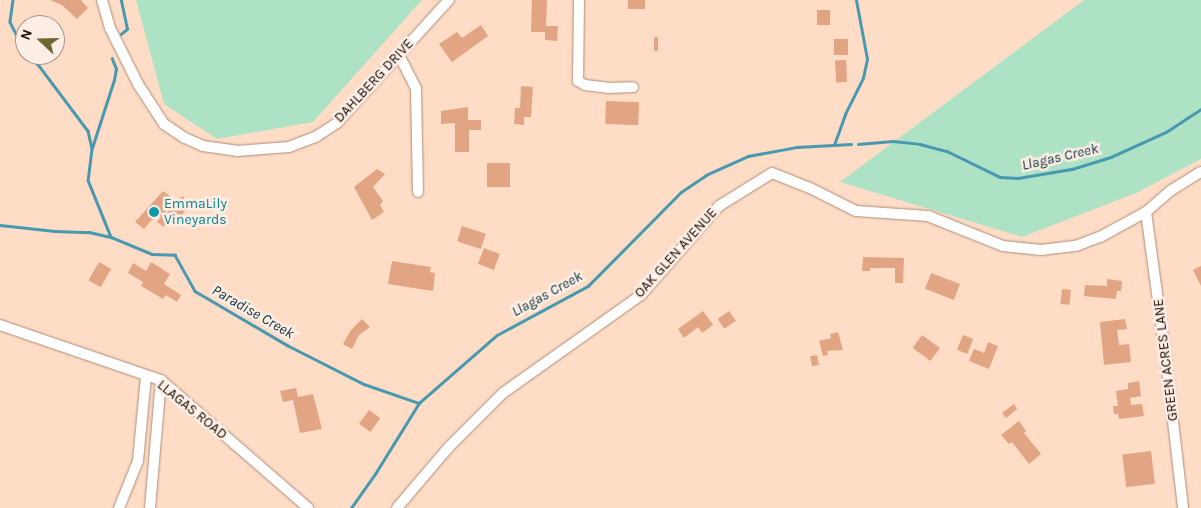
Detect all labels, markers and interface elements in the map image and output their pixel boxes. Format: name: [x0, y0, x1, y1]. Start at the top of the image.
north arrow: [15, 15, 65, 65]
text: N: [17, 27, 36, 43]
street label: DAHLBERG DRIVE: [331, 36, 417, 126]
water label: Llagas Creek: [1020, 139, 1100, 175]
place label: EmmaLily Vineyards: [164, 196, 227, 228]
street label: OAK GLEN AVENUE: [631, 205, 721, 301]
marker: EmmaLily Vineyards: [148, 206, 160, 218]
water label: Llagas Creek: [508, 267, 586, 321]
water label: Paradise Creek: [209, 281, 297, 343]
street label: GREEN ACRES LANE: [1150, 298, 1182, 422]
street label: LLAGAS ROAD: [154, 377, 230, 443]

